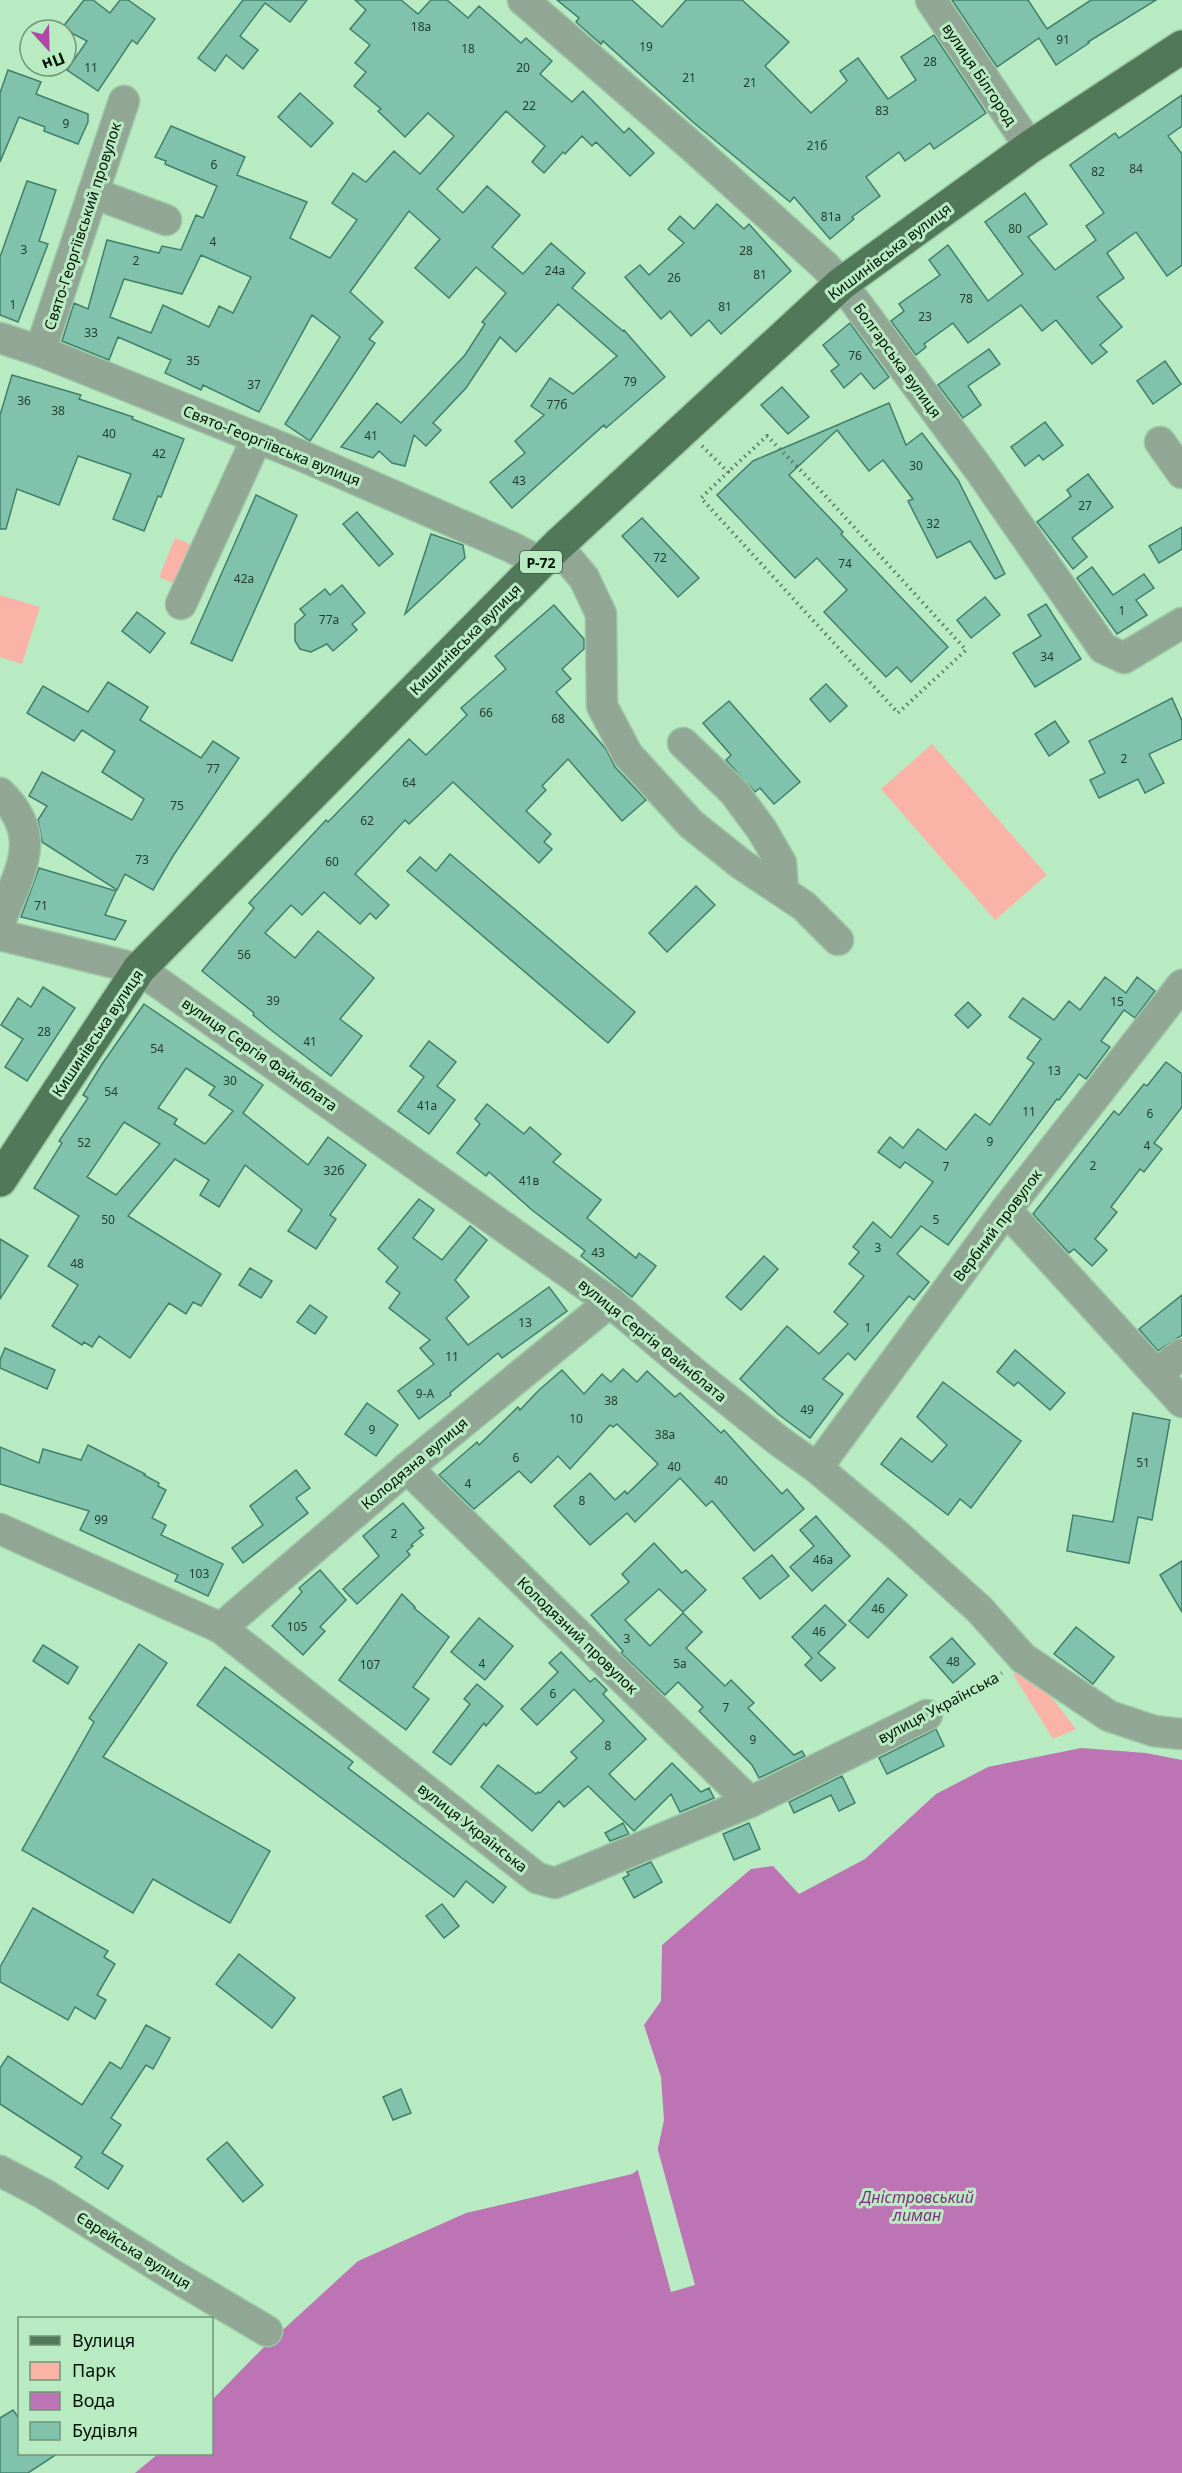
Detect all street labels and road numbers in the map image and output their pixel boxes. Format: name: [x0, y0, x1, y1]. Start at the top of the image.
street label: вулиця Білгород: [938, 19, 1022, 129]
street label: Свято-Георгіївський провулок: [39, 119, 125, 332]
street label: Кишинівська вулиця: [823, 198, 955, 304]
street label: Болгарська вулиця: [849, 298, 947, 422]
street label: Свято-Георгіївська вулиця: [180, 400, 364, 490]
road number: Р-72: [520, 551, 562, 573]
street label: Кишинівська вулиця: [405, 579, 525, 699]
street label: Кишинівська вулиця: [47, 965, 147, 1101]
street label: вулиця Сергія Файнблата: [178, 993, 342, 1115]
street label: Вербний провулок: [948, 1165, 1046, 1285]
street label: вулиця Сергія Файнблата: [575, 1274, 731, 1406]
street label: Колодязна вулиця: [357, 1413, 471, 1513]
street label: Колодязний провулок: [513, 1572, 643, 1698]
street label: вулиця Українська: [874, 1667, 1002, 1747]
street label: вулиця Українська: [414, 1778, 532, 1876]
street label: Єврейська вулиця: [73, 2207, 195, 2293]

